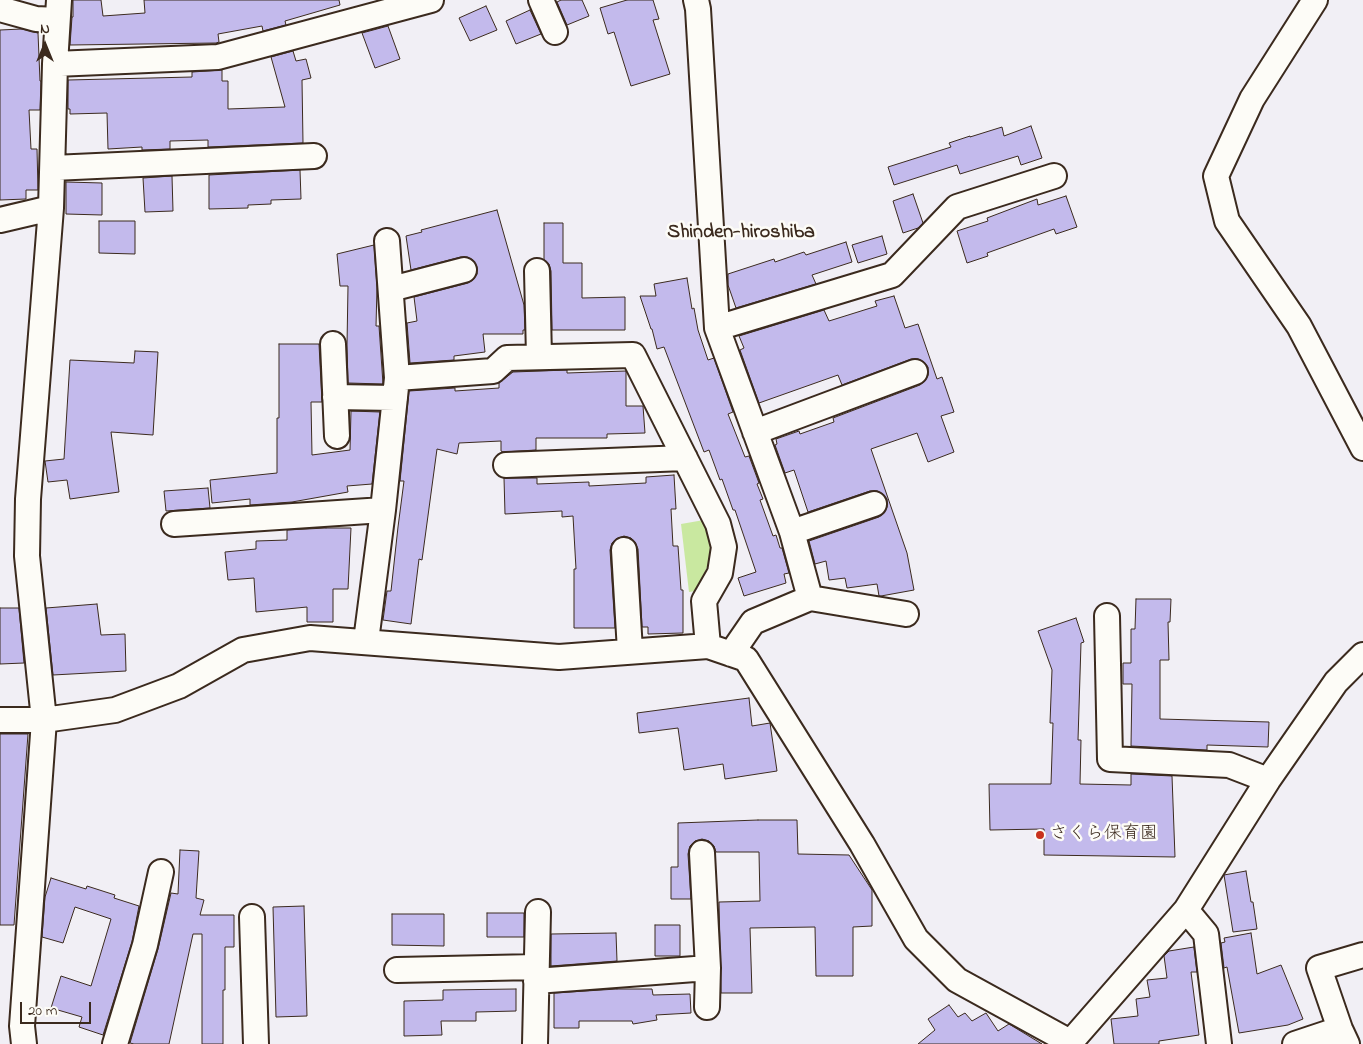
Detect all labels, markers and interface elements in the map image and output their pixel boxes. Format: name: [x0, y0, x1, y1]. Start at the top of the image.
text: N: [40, 19, 50, 40]
north arrow: [20, 20, 70, 70]
district label: Shinden-hiroshiba: [667, 222, 815, 246]
place label: さくら保育園: [1050, 824, 1158, 846]
marker: さくら保育園: [1034, 829, 1046, 841]
scale bar: [22, 992, 94, 1024]
text: 20 m: [28, 1000, 57, 1022]

